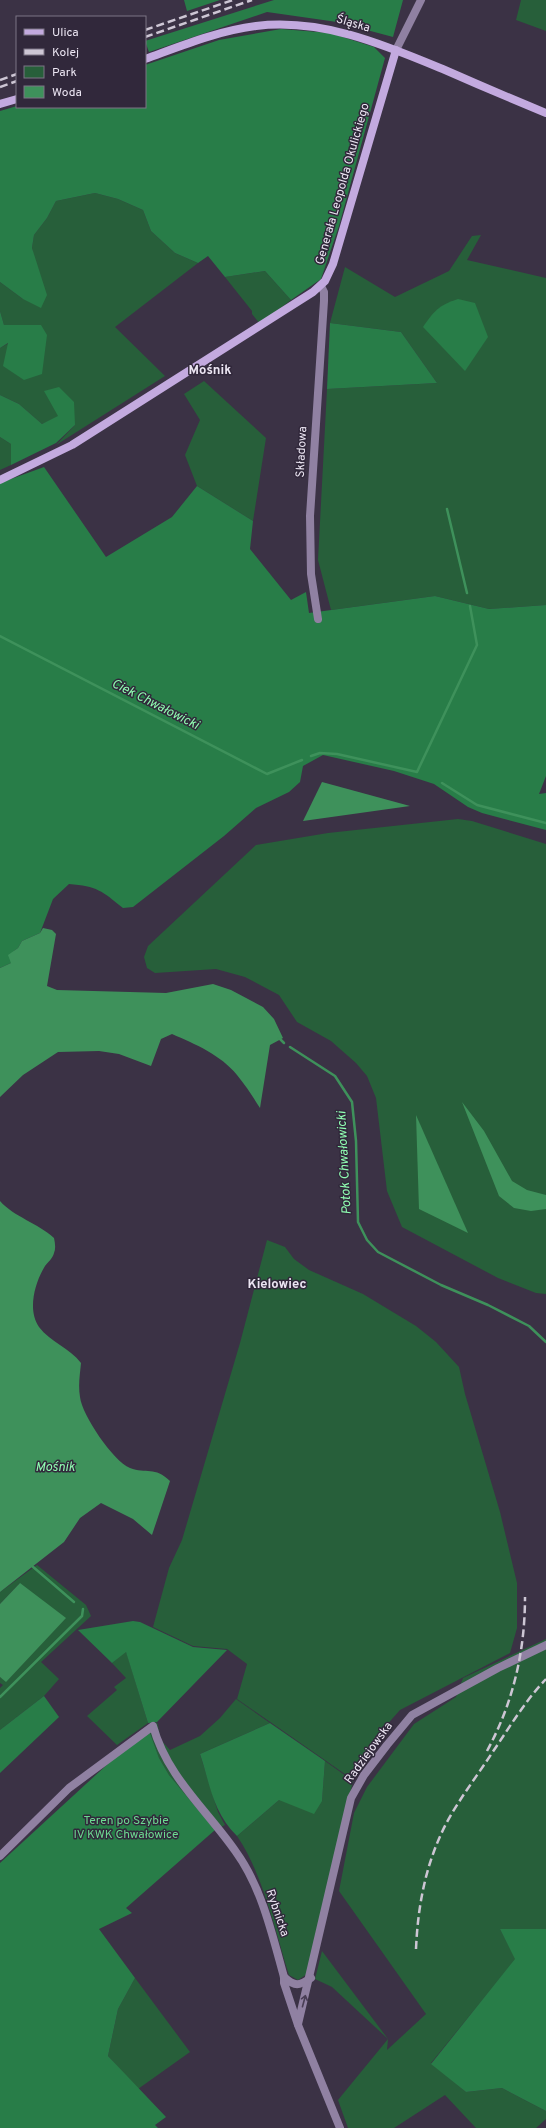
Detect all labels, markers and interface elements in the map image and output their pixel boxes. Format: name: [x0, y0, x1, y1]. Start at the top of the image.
street label: Śląska: [334, 12, 372, 36]
legend: [16, 16, 146, 108]
text: Ulica: [52, 25, 79, 41]
text: Kolej: [52, 45, 79, 61]
text: Park: [52, 65, 77, 81]
text: Woda: [52, 85, 82, 101]
street label: Generała Leopolda Okulickiego: [312, 101, 374, 267]
district label: Mośnik: [189, 363, 231, 379]
street label: Składowa: [293, 426, 311, 478]
water label: Ciek Chwałowicki: [109, 676, 202, 734]
water label: Potok Chwałowicki: [334, 1110, 356, 1215]
district label: Kielowiec: [247, 1277, 307, 1293]
water label: Mośnik: [35, 1460, 75, 1476]
street label: Radziejowska: [341, 1719, 397, 1787]
park label: Teren po Szybie IV KWK Chwałowice: [73, 1813, 179, 1843]
street label: Rybnicka: [261, 1887, 293, 1939]
one-way arrow: [301, 1995, 308, 2008]

